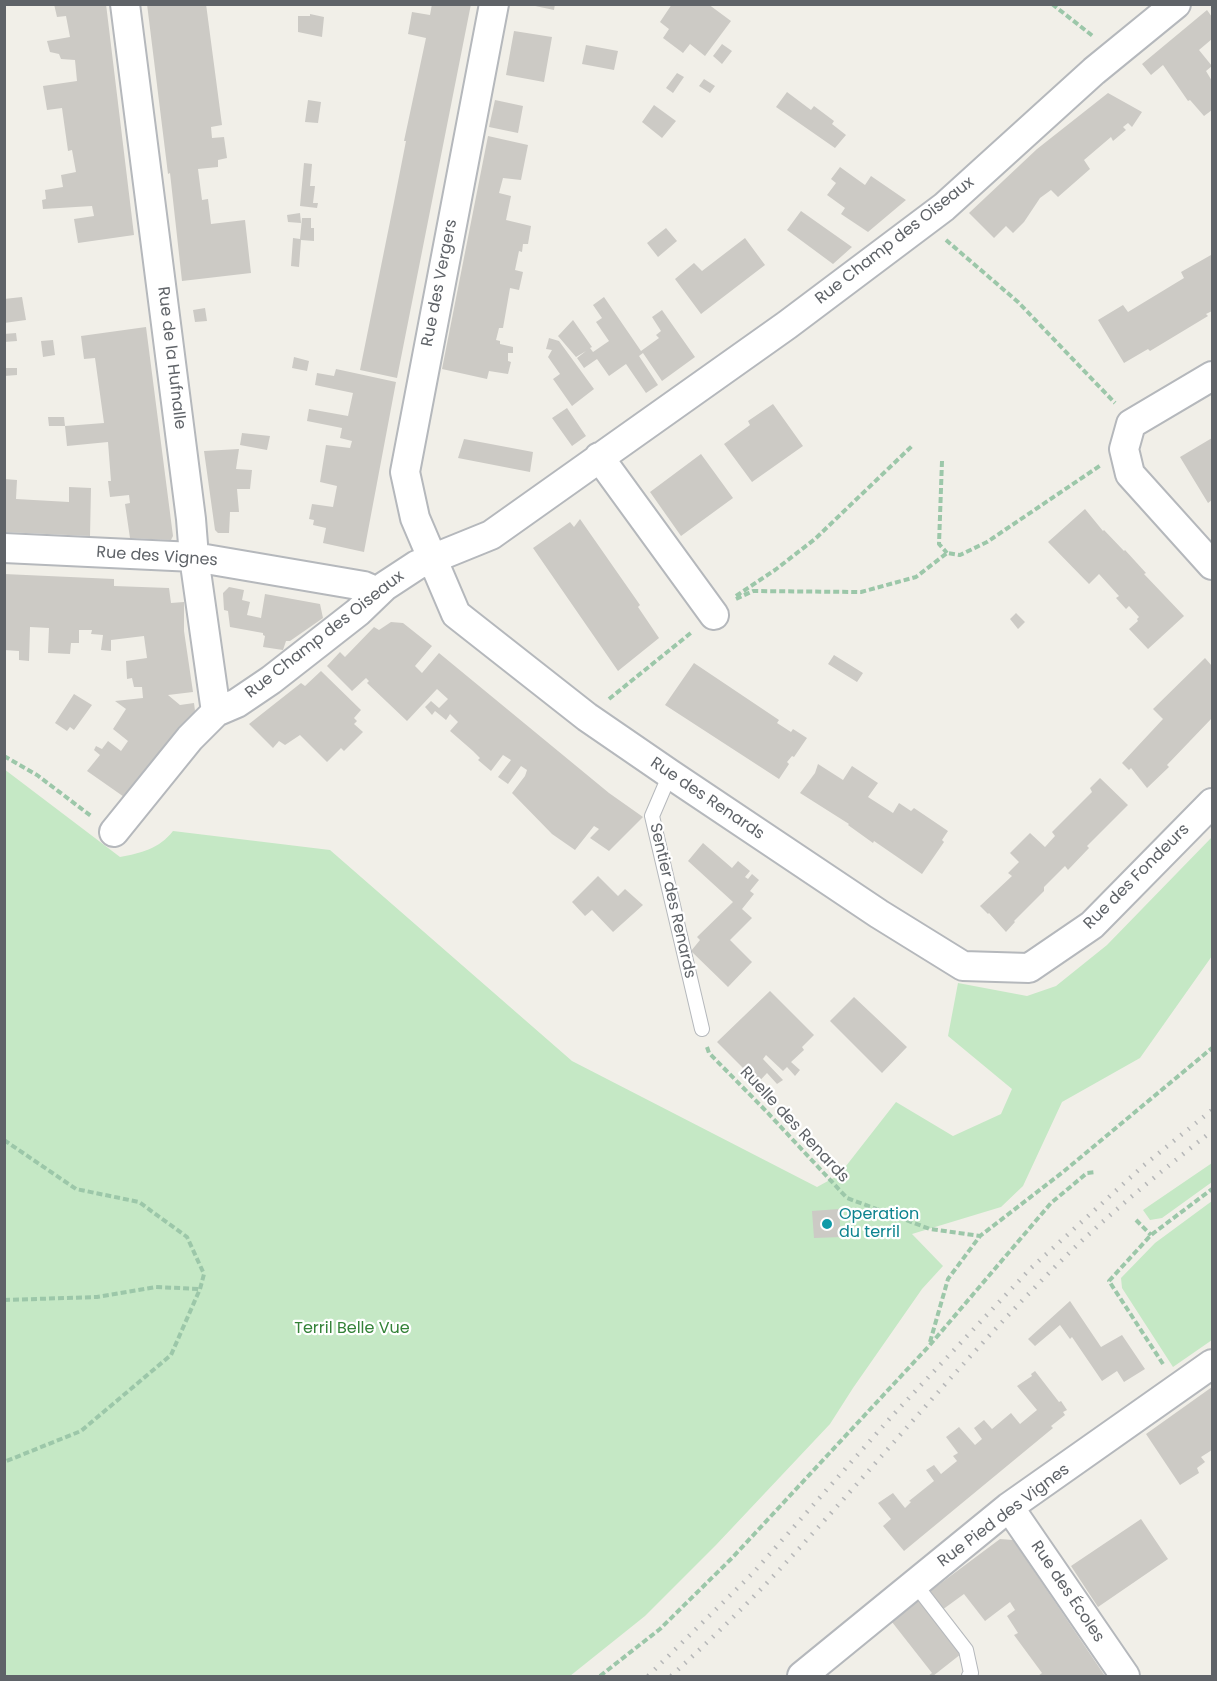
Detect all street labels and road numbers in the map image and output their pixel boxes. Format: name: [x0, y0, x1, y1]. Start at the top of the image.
street label: Rue Champ des Oiseaux: [812, 173, 978, 309]
street label: Rue des Vergers: [418, 218, 462, 348]
street label: Rue de la Hufnalle: [153, 286, 189, 430]
street label: Rue des Vignes: [96, 543, 218, 571]
street label: Rue Champ des Oiseaux: [242, 567, 408, 703]
street label: Rue des Renards: [646, 754, 768, 844]
street label: Rue des Fondeurs: [1080, 820, 1194, 934]
street label: Sentier des Renards: [645, 822, 699, 980]
street label: Ruelle des Renards: [735, 1063, 853, 1187]
street label: Rue Pied des Vignes: [934, 1460, 1074, 1572]
street label: Rue des Écoles: [1026, 1538, 1108, 1646]

